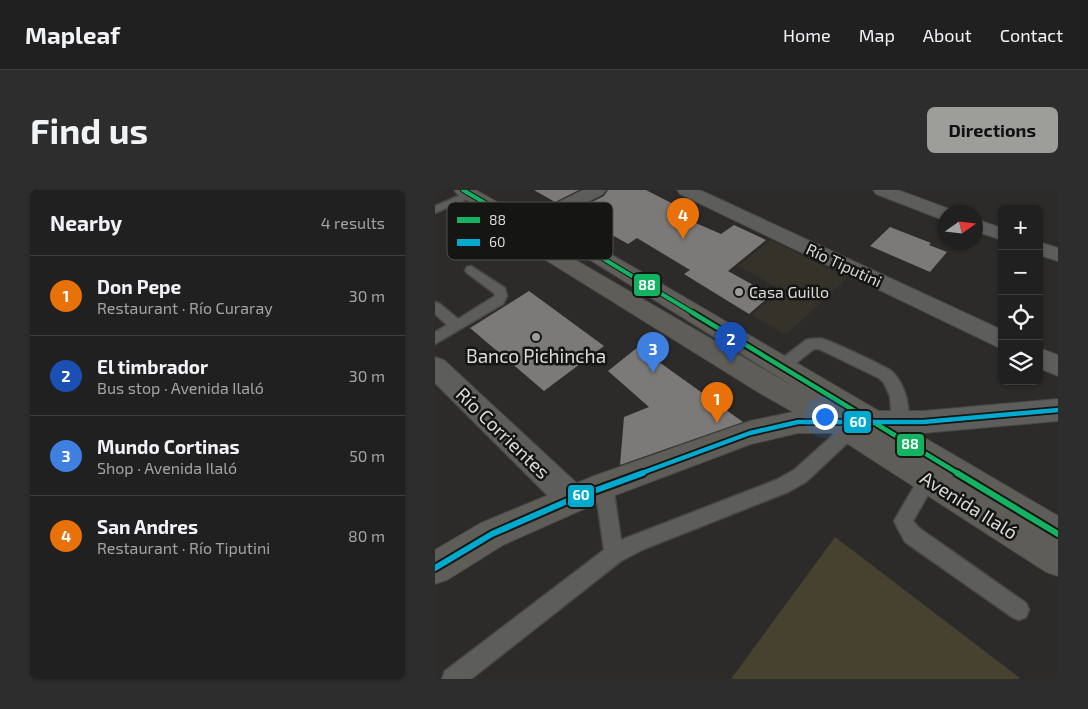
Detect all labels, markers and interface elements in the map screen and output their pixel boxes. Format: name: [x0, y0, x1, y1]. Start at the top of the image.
text: Mapleaf: [25, 20, 120, 49]
text: Home: [783, 24, 831, 46]
text: Map: [859, 24, 895, 46]
text: About: [923, 24, 972, 46]
text: Contact: [1000, 24, 1063, 46]
button: Directions: [927, 107, 1058, 153]
text: Find us: [30, 109, 148, 151]
pin: 4: [667, 198, 699, 239]
legend: [447, 202, 613, 260]
north arrow: [938, 205, 983, 250]
map controls: [998, 205, 1043, 385]
button: +: [998, 205, 1043, 250]
text: Nearby: [50, 210, 122, 235]
text: 88: [489, 211, 506, 228]
text: 4 results: [321, 213, 385, 232]
text: 60: [489, 233, 505, 250]
street label: Río Tiputini: [803, 239, 885, 290]
button: −: [998, 250, 1043, 295]
line badge: 88: [633, 273, 661, 297]
text: Don Pepe: [97, 275, 181, 298]
text: 88: [638, 276, 656, 293]
place label: Casa Guillo: [749, 282, 829, 301]
text: 1: [63, 286, 69, 305]
text: 30 m: [349, 286, 385, 305]
marker: Casa Guillo: [733, 286, 745, 298]
button: locate: [998, 295, 1043, 340]
text: Restaurant · Río Curaray: [97, 298, 273, 317]
pin: 2: [715, 322, 747, 363]
marker: Banco Pichincha: [530, 331, 542, 343]
pin: 3: [637, 332, 669, 373]
button: layers: [998, 340, 1043, 385]
place label: Banco Pichincha: [466, 344, 606, 367]
text: El timbrador: [97, 355, 208, 378]
text: 2: [61, 366, 71, 385]
text: 30 m: [349, 366, 385, 385]
text: Bus stop · Avenida Ilaló: [97, 378, 264, 397]
street label: Río Corrientes: [452, 382, 555, 483]
pin: 1: [701, 382, 733, 423]
your location: [812, 404, 838, 430]
line badge: 60: [843, 410, 872, 434]
text: 60: [849, 413, 867, 430]
line badge: 88: [896, 433, 925, 457]
text: Mundo Cortinas: [97, 435, 240, 458]
text: 88: [901, 435, 919, 452]
text: 3: [61, 446, 71, 465]
text: 50 m: [349, 446, 385, 465]
text: Shop · Avenida Ilaló: [97, 458, 237, 477]
street label: Avenida Ilaló: [916, 466, 1022, 544]
line badge: 60: [567, 484, 595, 508]
text: 60: [572, 486, 590, 503]
text: San Andres: [97, 515, 198, 538]
text: 4: [61, 526, 71, 545]
text: 80 m: [348, 526, 385, 545]
text: Restaurant · Río Tiputini: [97, 538, 270, 557]

